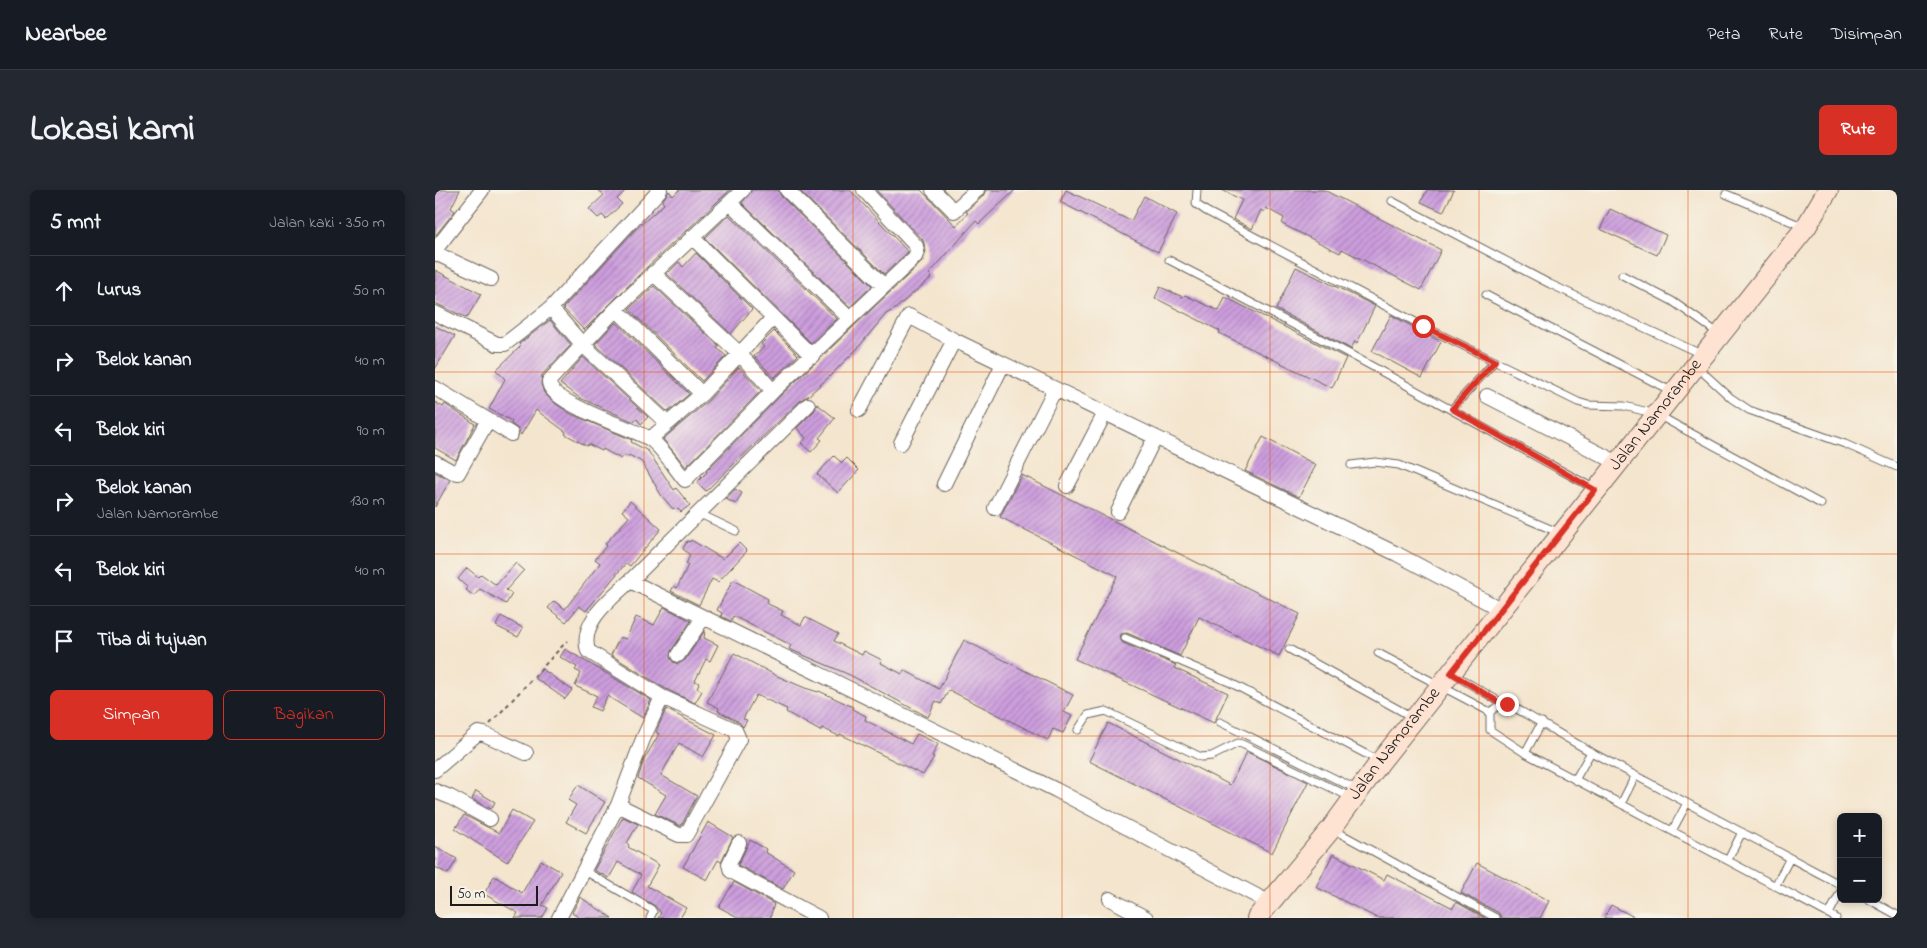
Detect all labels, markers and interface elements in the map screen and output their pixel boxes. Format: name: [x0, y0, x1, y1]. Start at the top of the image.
text: Nearbee: [25, 17, 107, 52]
text: Peta: [1707, 22, 1740, 48]
text: Rute: [1768, 22, 1803, 48]
text: Disimpan: [1831, 22, 1902, 48]
text: Lokasi kami: [30, 105, 195, 156]
button: Rute: [1819, 105, 1897, 155]
text: 5 mnt: [50, 208, 101, 238]
text: Jalan kaki · 350 m: [269, 211, 385, 235]
icon: ahead: [50, 277, 78, 305]
text: Lurus: [97, 277, 141, 304]
text: 50 m: [353, 279, 385, 303]
route start: [1412, 315, 1435, 338]
icon: right: [50, 347, 78, 375]
text: Belok kanan: [97, 347, 191, 374]
text: 40 m: [355, 349, 385, 373]
street label: Jalan Namorambe: [1603, 353, 1709, 477]
icon: left: [50, 417, 78, 445]
text: Belok kiri: [97, 417, 165, 444]
text: 90 m: [357, 419, 385, 443]
text: Belok kanan: [97, 475, 191, 502]
icon: right: [50, 487, 78, 515]
text: 130 m: [350, 489, 385, 513]
text: Jalan Namorambe: [97, 502, 218, 526]
icon: left: [50, 557, 78, 585]
text: Belok kiri: [97, 557, 165, 584]
text: 40 m: [355, 559, 385, 583]
icon: arrive: [50, 627, 78, 655]
text: Tiba di tujuan: [97, 627, 207, 654]
street label: Jalan Namorambe: [1343, 681, 1448, 806]
button: Simpan: [50, 690, 213, 740]
button: Bagikan: [223, 690, 385, 740]
route end: [1496, 693, 1519, 716]
map controls: [1837, 813, 1882, 903]
button: +: [1837, 813, 1882, 858]
button: −: [1837, 858, 1882, 903]
scale bar: [450, 883, 537, 906]
text: 50 m: [457, 884, 485, 905]

